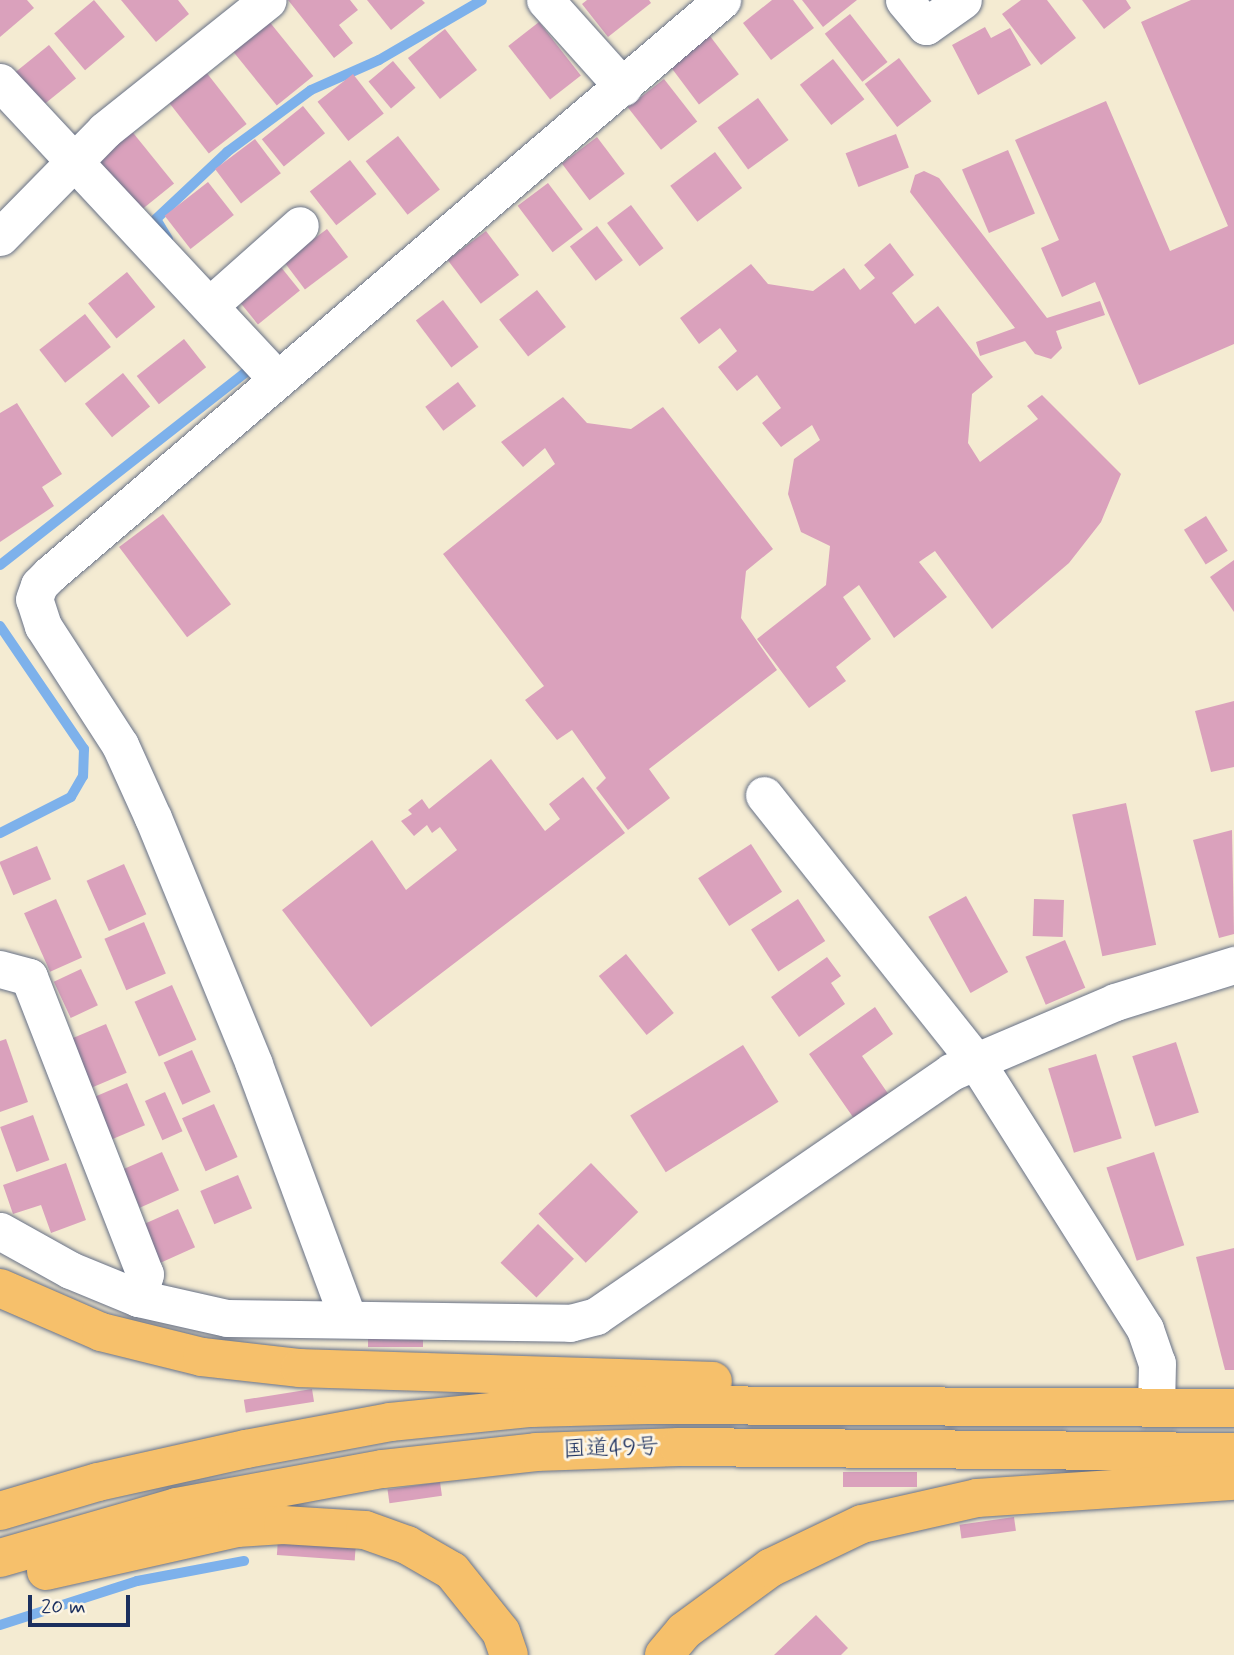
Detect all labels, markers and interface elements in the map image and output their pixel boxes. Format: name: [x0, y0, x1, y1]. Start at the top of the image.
street label: 国道49号: [563, 1434, 659, 1464]
scale bar: [32, 1582, 133, 1626]
text: 20 m: [41, 1593, 86, 1621]

